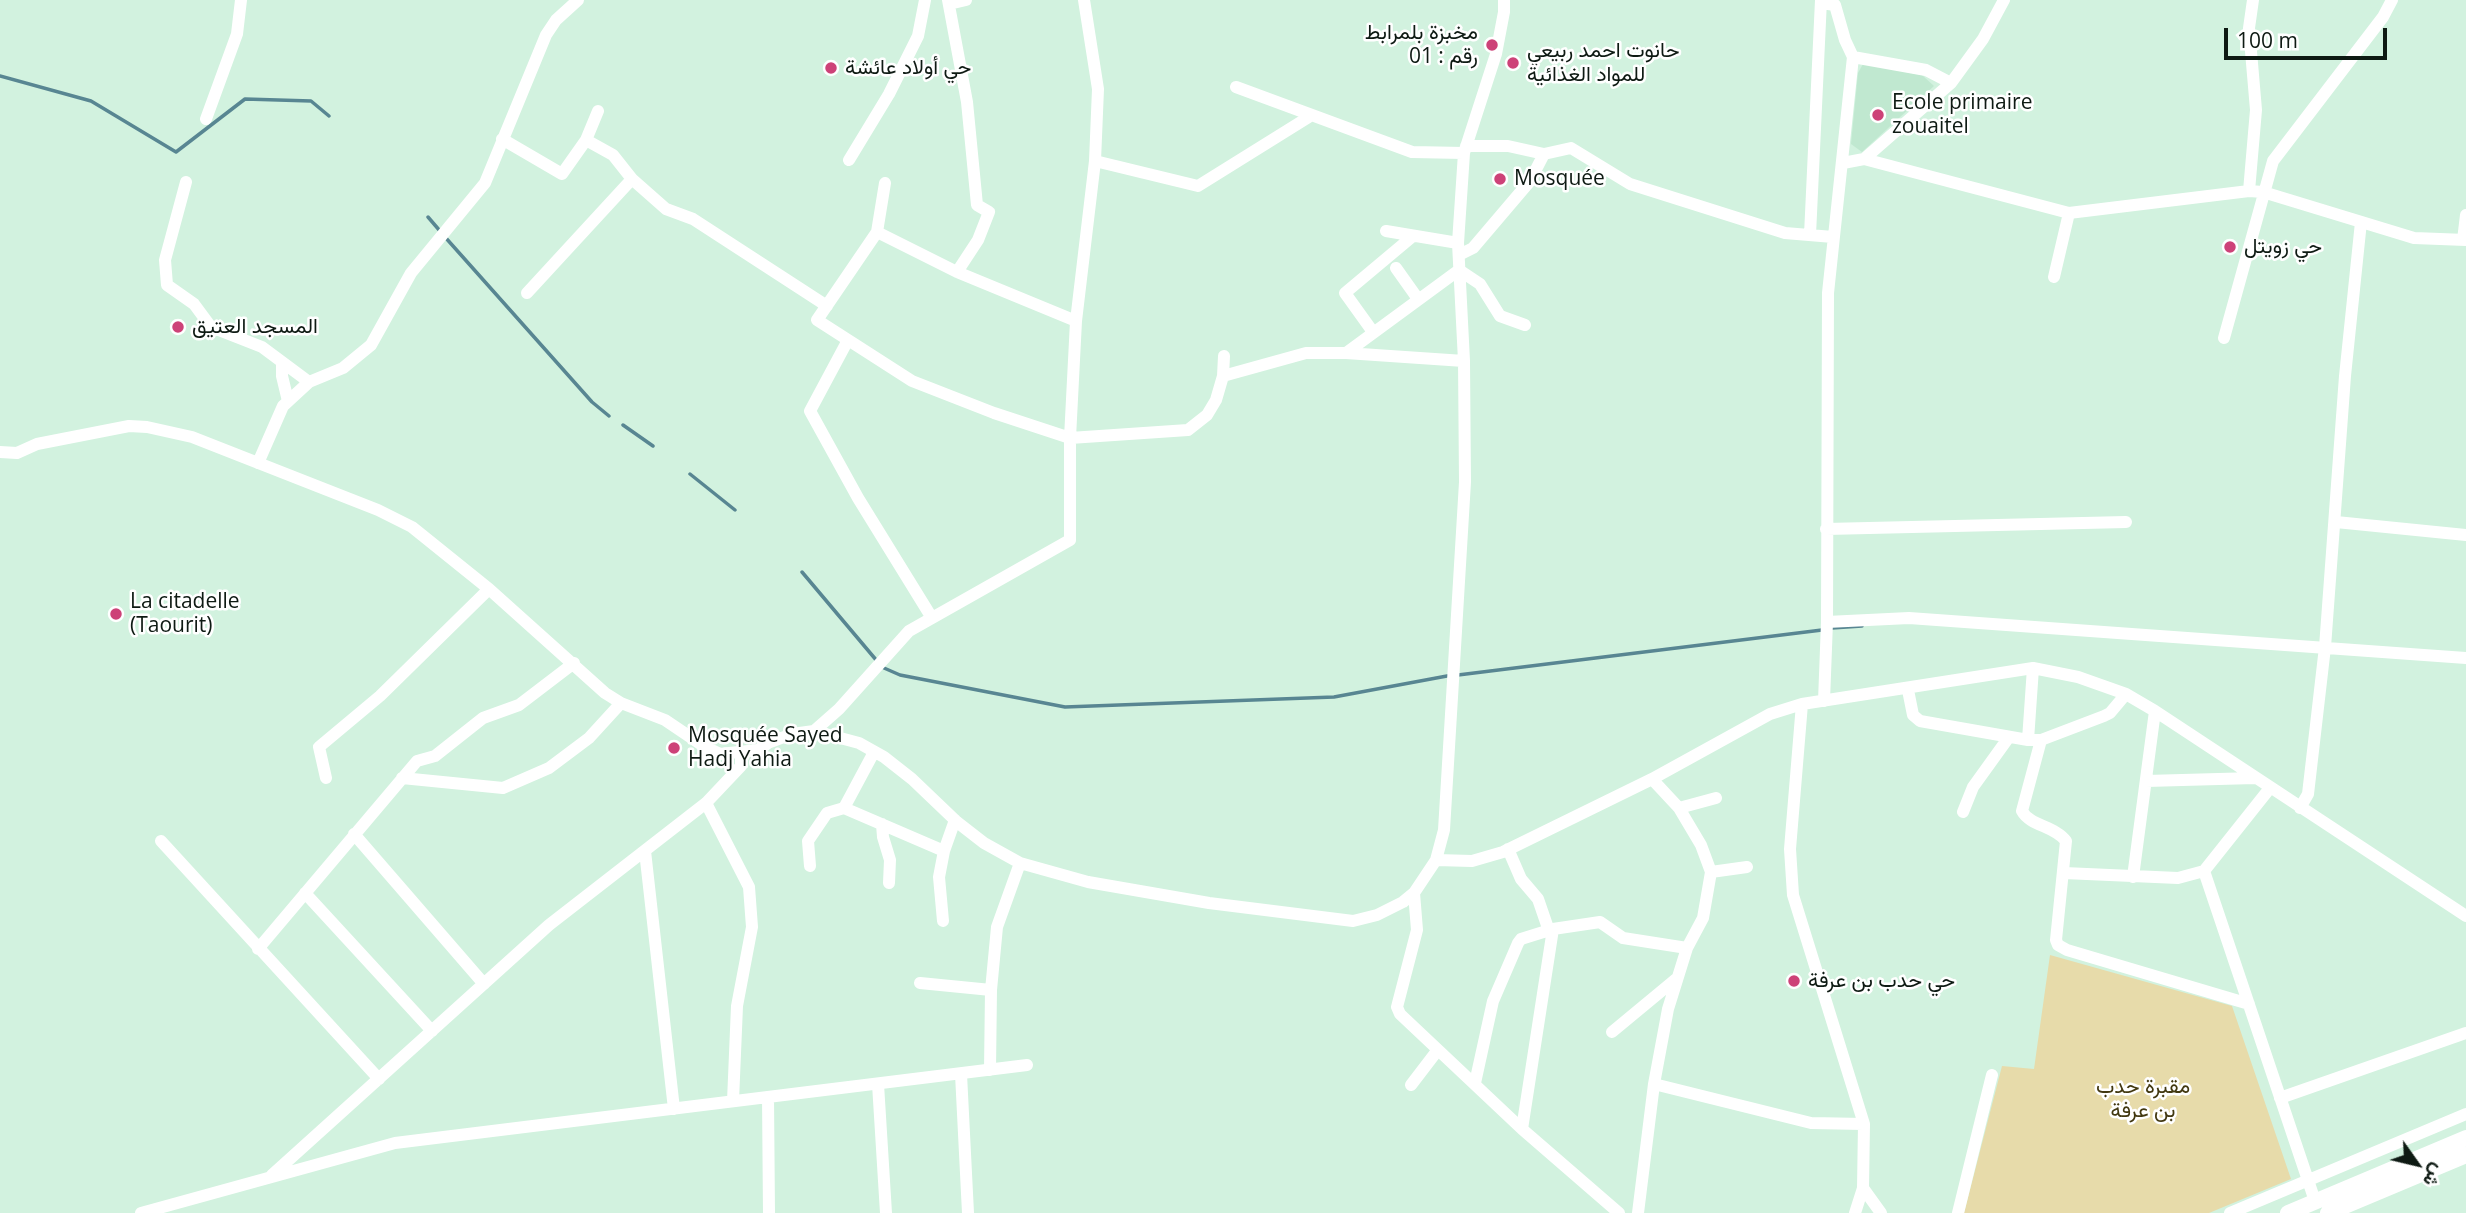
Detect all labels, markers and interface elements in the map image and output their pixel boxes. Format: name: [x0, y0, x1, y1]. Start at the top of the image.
scale bar: [2228, 14, 2391, 58]
place label: مخبزة بلمرابط رقم : 01: [1365, 20, 1478, 70]
text: 100 m: [2237, 26, 2298, 54]
marker: مخبزة بلمرابط رقم : 01: [1484, 37, 1500, 53]
place label: حانوت احمد ربيعي للمواد الغذائية: [1527, 38, 1679, 88]
place label: حي أولاد عائشة: [845, 55, 971, 81]
marker: حانوت احمد ربيعي للمواد الغذائية: [1505, 55, 1521, 71]
marker: حي أولاد عائشة: [823, 60, 839, 76]
place label: Ecole primaire zouaitel: [1892, 90, 2032, 140]
marker: Ecole primaire zouaitel: [1870, 107, 1886, 123]
place label: Mosquée: [1514, 166, 1605, 192]
marker: Mosquée: [1492, 171, 1508, 187]
place label: حي زويتل: [2244, 234, 2322, 260]
marker: حي زويتل: [2222, 239, 2238, 255]
place label: المسجد العتيق: [192, 314, 318, 340]
marker: المسجد العتيق: [170, 319, 186, 335]
place label: La citadelle (Taourit): [130, 589, 240, 639]
marker: La citadelle (Taourit): [108, 606, 124, 622]
place label: Mosquée Sayed Hadj Yahia: [688, 723, 843, 773]
marker: Mosquée Sayed Hadj Yahia: [666, 740, 682, 756]
place label: حي حدب بن عرفة: [1808, 968, 1955, 994]
marker: حي حدب بن عرفة: [1786, 973, 1802, 989]
park label: مقبرة حدب بن عرفة: [2096, 1074, 2190, 1124]
north arrow: [2382, 1129, 2452, 1199]
text: ش: [2417, 1159, 2452, 1192]

